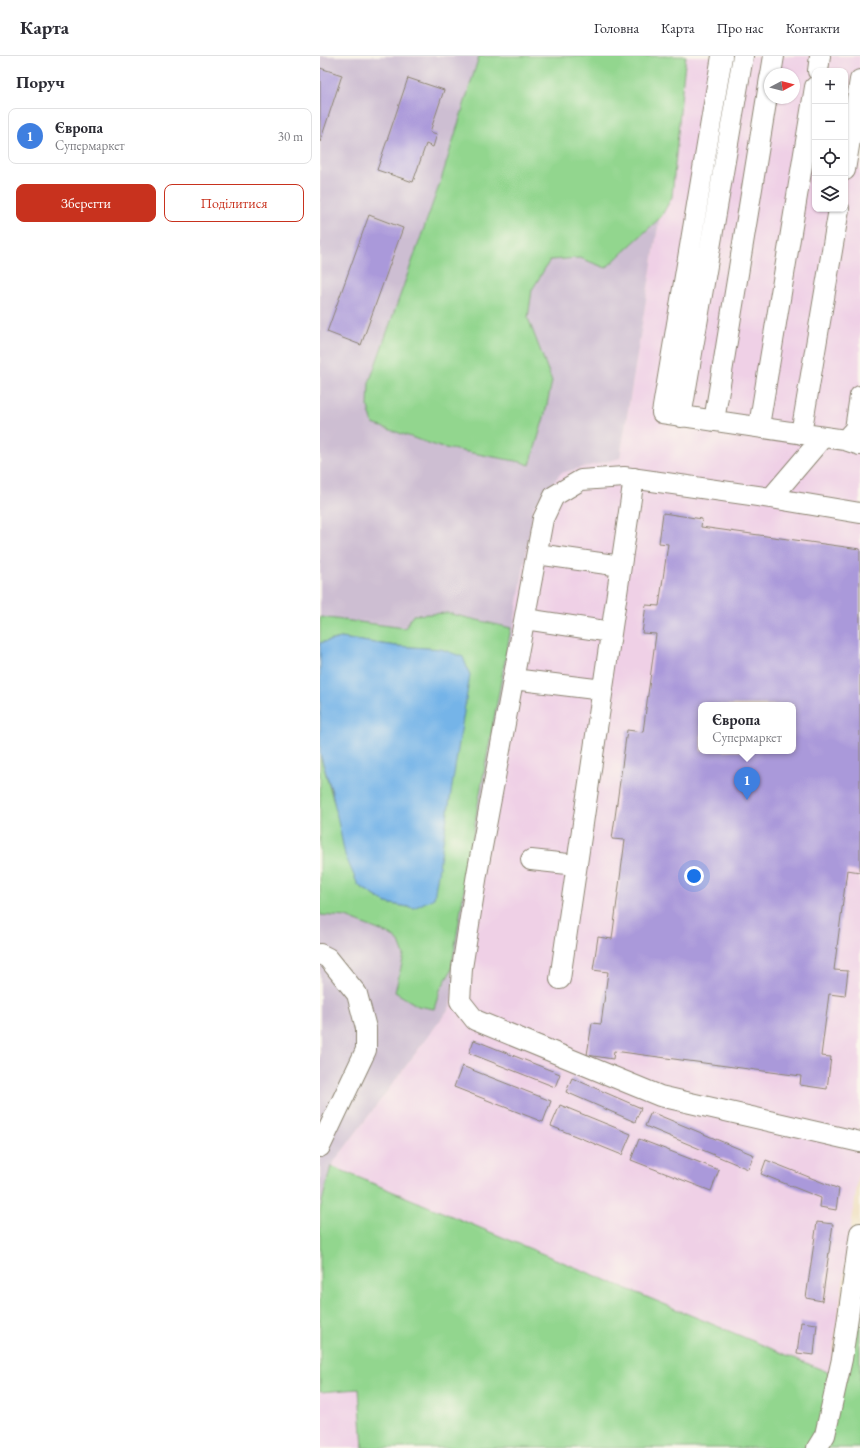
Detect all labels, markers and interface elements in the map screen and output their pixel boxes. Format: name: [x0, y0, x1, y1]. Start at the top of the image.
text: Карта: [20, 15, 69, 40]
text: Головна: [594, 19, 639, 37]
text: Карта: [661, 19, 694, 37]
text: Про нас: [716, 19, 764, 37]
text: Контакти: [786, 19, 840, 37]
north arrow: [764, 68, 800, 104]
map controls: [812, 68, 848, 212]
button: +: [812, 68, 848, 104]
text: Поруч: [16, 71, 65, 93]
button: −: [812, 104, 848, 140]
text: Європа: [55, 118, 103, 137]
text: 1: [27, 128, 33, 145]
text: 30 m: [278, 128, 303, 145]
text: Супермаркет: [55, 137, 125, 154]
button: locate: [812, 140, 848, 176]
button: layers: [812, 176, 848, 212]
button: Зберегти: [16, 184, 156, 222]
button: Поділитися: [164, 184, 304, 222]
popup: [698, 702, 796, 754]
text: Європа: [712, 710, 760, 729]
text: Супермаркет: [712, 729, 782, 746]
pin: 1: [734, 767, 760, 800]
your location: [684, 866, 704, 886]

